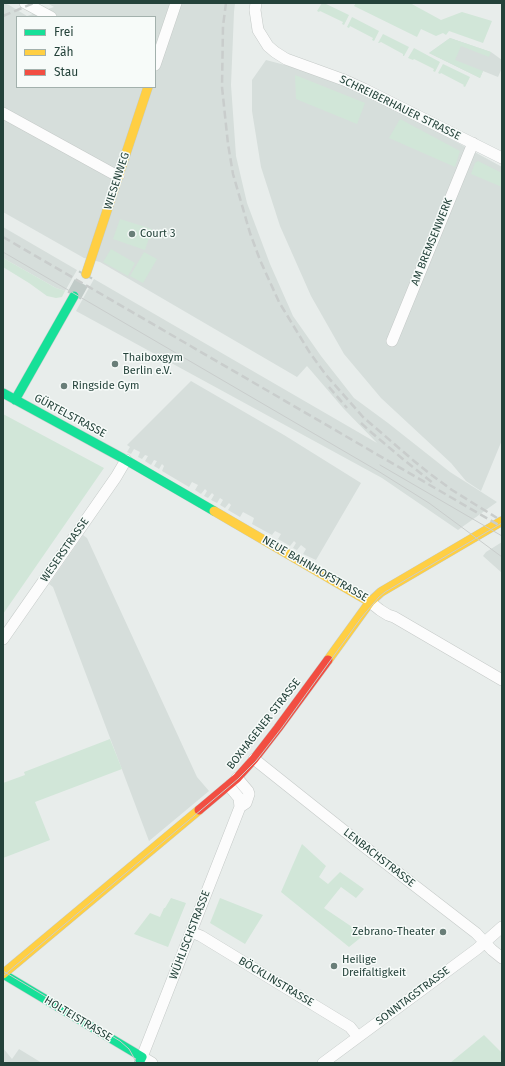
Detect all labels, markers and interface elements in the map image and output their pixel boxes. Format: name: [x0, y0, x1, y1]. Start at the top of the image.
legend: [16, 16, 156, 88]
text: Frei: [54, 25, 74, 39]
text: Zäh: [54, 45, 74, 59]
text: Stau: [54, 65, 78, 79]
street label: SCHREIBERHAUER STRASSE: [337, 73, 463, 143]
street label: WIESENWEG: [102, 151, 132, 211]
street label: AM BREMSENWERK: [408, 196, 456, 288]
place label: Court 3: [140, 227, 175, 241]
marker: Court 3: [127, 229, 137, 239]
place label: Thaiboxgym Berlin e.V.: [123, 351, 183, 377]
marker: Thaiboxgym Berlin e.V.: [110, 359, 120, 369]
place label: Ringside Gym: [72, 379, 139, 393]
marker: Ringside Gym: [59, 381, 69, 391]
street label: GÜRTELSTRASSE: [32, 391, 108, 441]
street label: WESERSTRASSE: [38, 515, 92, 585]
street label: NEUE BAHNHOFSTRASSE: [260, 533, 370, 605]
street label: BOXHAGENER STRASSE: [224, 676, 304, 772]
street label: LENBACHSTRASSE: [340, 826, 418, 890]
street label: WÜHLISCHSTRASSE: [167, 889, 213, 981]
place label: Zebrano-Theater: [352, 925, 435, 939]
marker: Zebrano-Theater: [438, 927, 448, 937]
place label: Heilige Dreifaltigkeit: [342, 953, 406, 979]
street label: BÖCKLINSTRASSE: [236, 954, 316, 1010]
marker: Heilige Dreifaltigkeit: [329, 961, 339, 971]
street label: SONNTAGSTRASSE: [373, 964, 453, 1028]
street label: HOLTEISTRASSE: [42, 994, 114, 1044]

